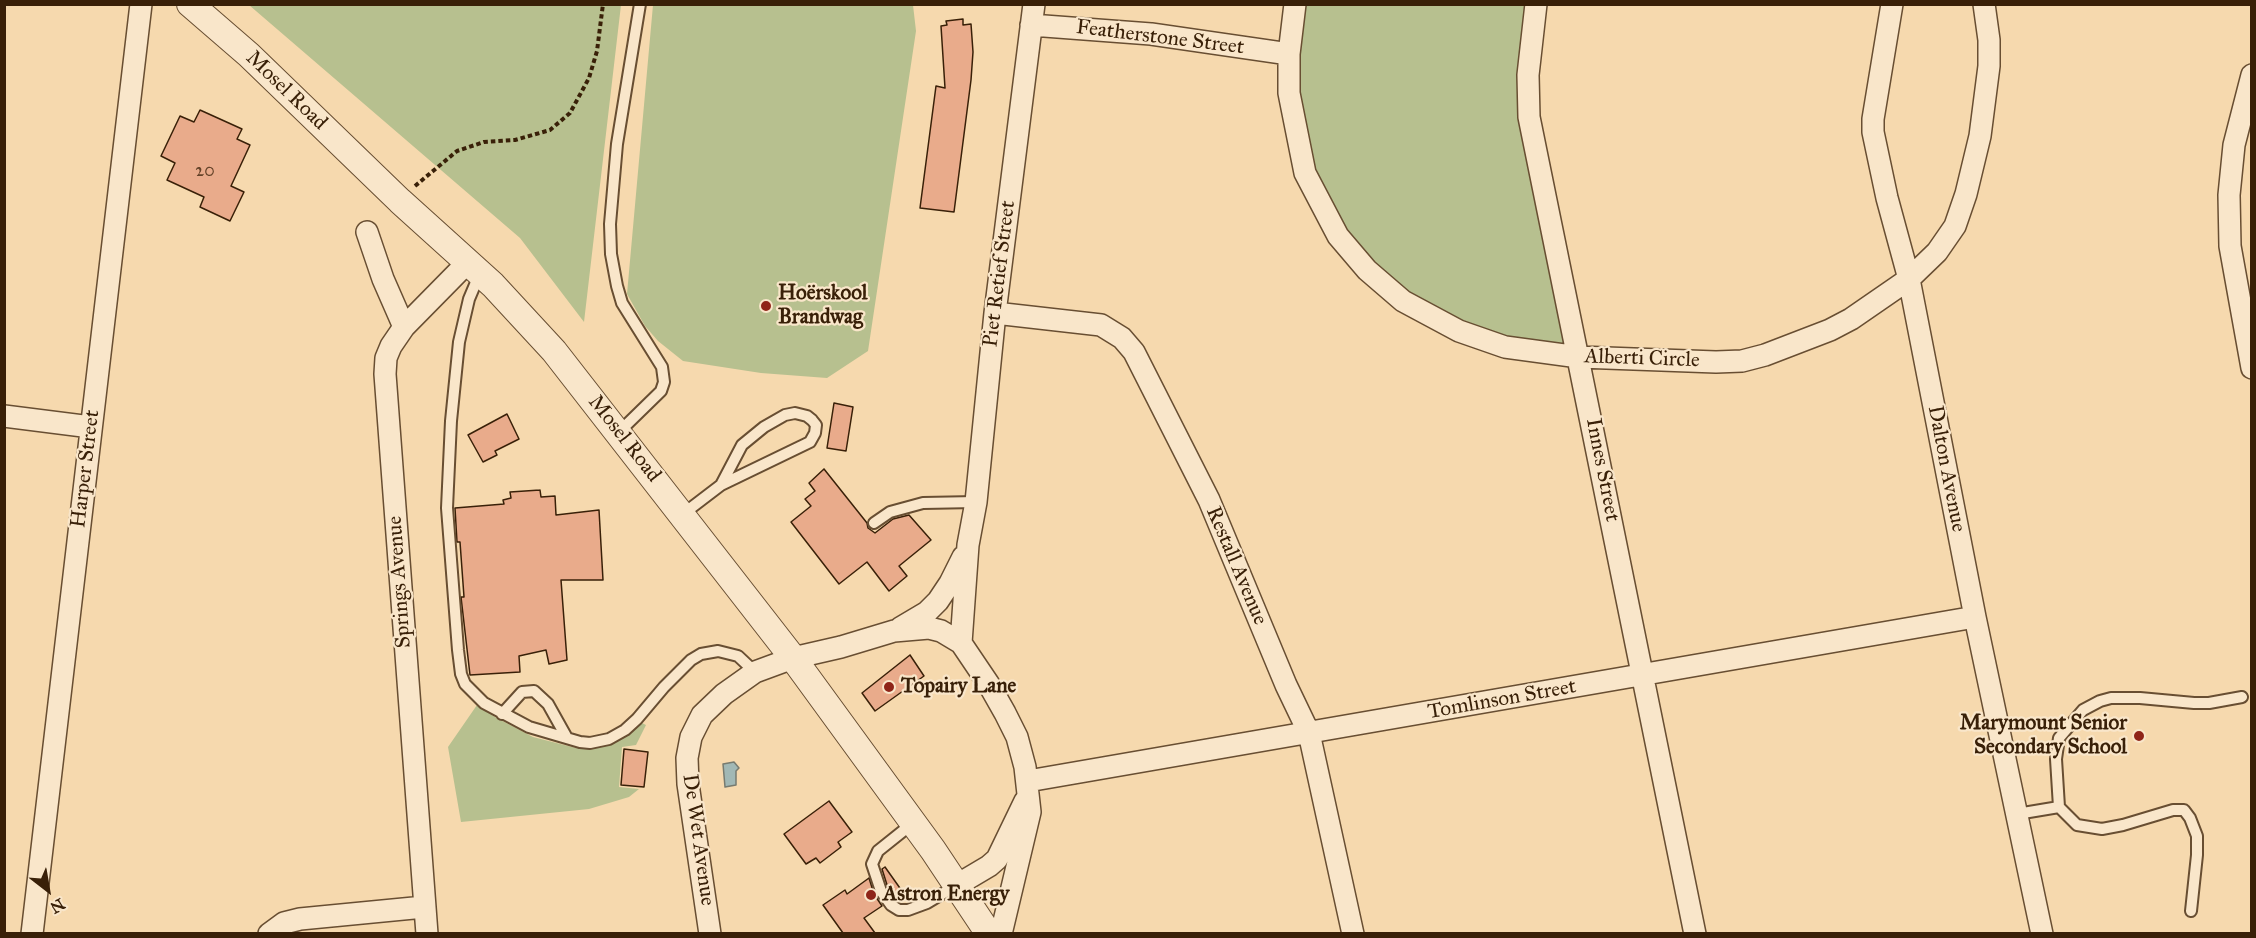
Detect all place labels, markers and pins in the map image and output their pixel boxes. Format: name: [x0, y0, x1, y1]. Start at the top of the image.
place label: Hoërskool Brandwag: [778, 281, 867, 331]
marker: Hoërskool Brandwag: [759, 299, 773, 313]
place label: Topairy Lane: [901, 674, 1016, 700]
marker: Topairy Lane: [882, 680, 896, 694]
place label: Marymount Senior Secondary School: [1960, 711, 2127, 761]
marker: Marymount Senior Secondary School: [2132, 729, 2146, 743]
place label: Astron Energy: [883, 882, 1009, 908]
marker: Astron Energy: [864, 888, 878, 902]

